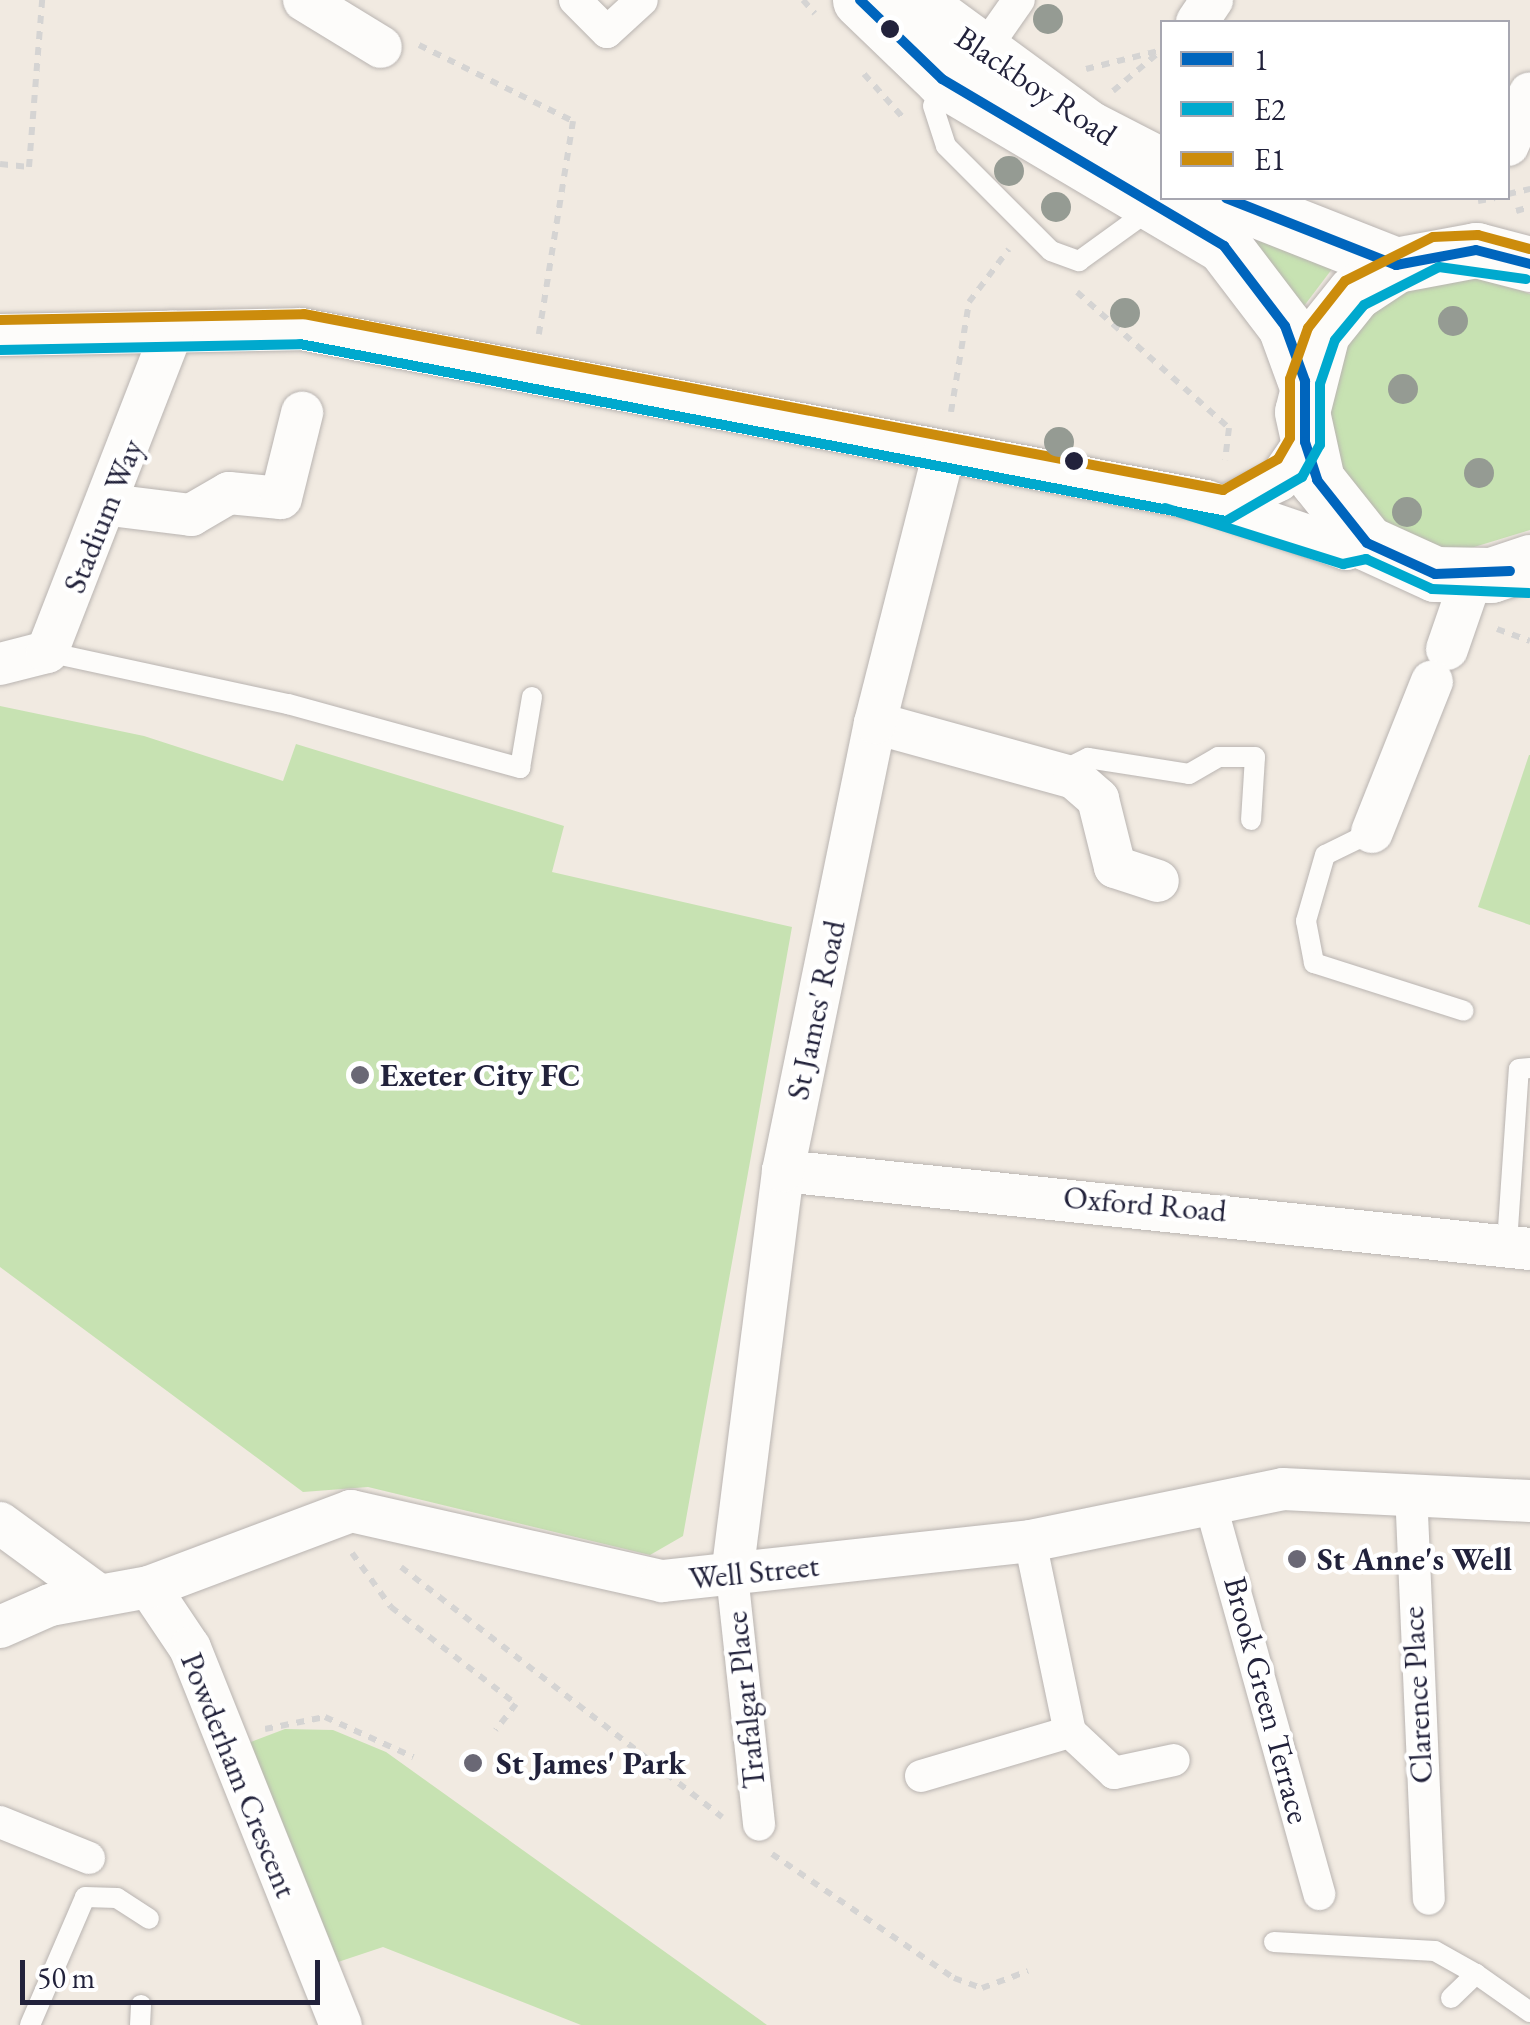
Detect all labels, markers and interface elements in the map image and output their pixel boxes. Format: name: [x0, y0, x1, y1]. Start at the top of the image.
street label: Blackboy Road: [948, 18, 1124, 154]
unlabelled marker: [880, 19, 900, 39]
legend: [1160, 20, 1510, 200]
text: 1: [1254, 40, 1268, 79]
text: E2: [1254, 90, 1285, 129]
text: E1: [1254, 140, 1285, 179]
street label: Stadium Way: [55, 433, 151, 599]
unlabelled marker: [1064, 451, 1084, 471]
street label: St James' Road: [778, 917, 854, 1103]
place label: Exeter City FC: [380, 1056, 581, 1094]
marker: Exeter City FC: [349, 1064, 371, 1086]
street label: Oxford Road: [1062, 1178, 1228, 1230]
place label: St Anne's Well: [1317, 1540, 1512, 1578]
street label: Well Street: [687, 1546, 821, 1598]
marker: St Anne's Well: [1286, 1548, 1308, 1570]
street label: Brook Green Terrace: [1216, 1573, 1318, 1827]
street label: Clarence Place: [1393, 1605, 1441, 1785]
street label: Trafalgar Place: [717, 1609, 773, 1791]
street label: Powderham Crescent: [172, 1647, 306, 1903]
place label: St James' Park: [496, 1744, 686, 1782]
marker: St James' Park: [460, 1750, 486, 1776]
scale bar: [25, 1940, 325, 2002]
text: 50 m: [37, 1958, 95, 1997]

